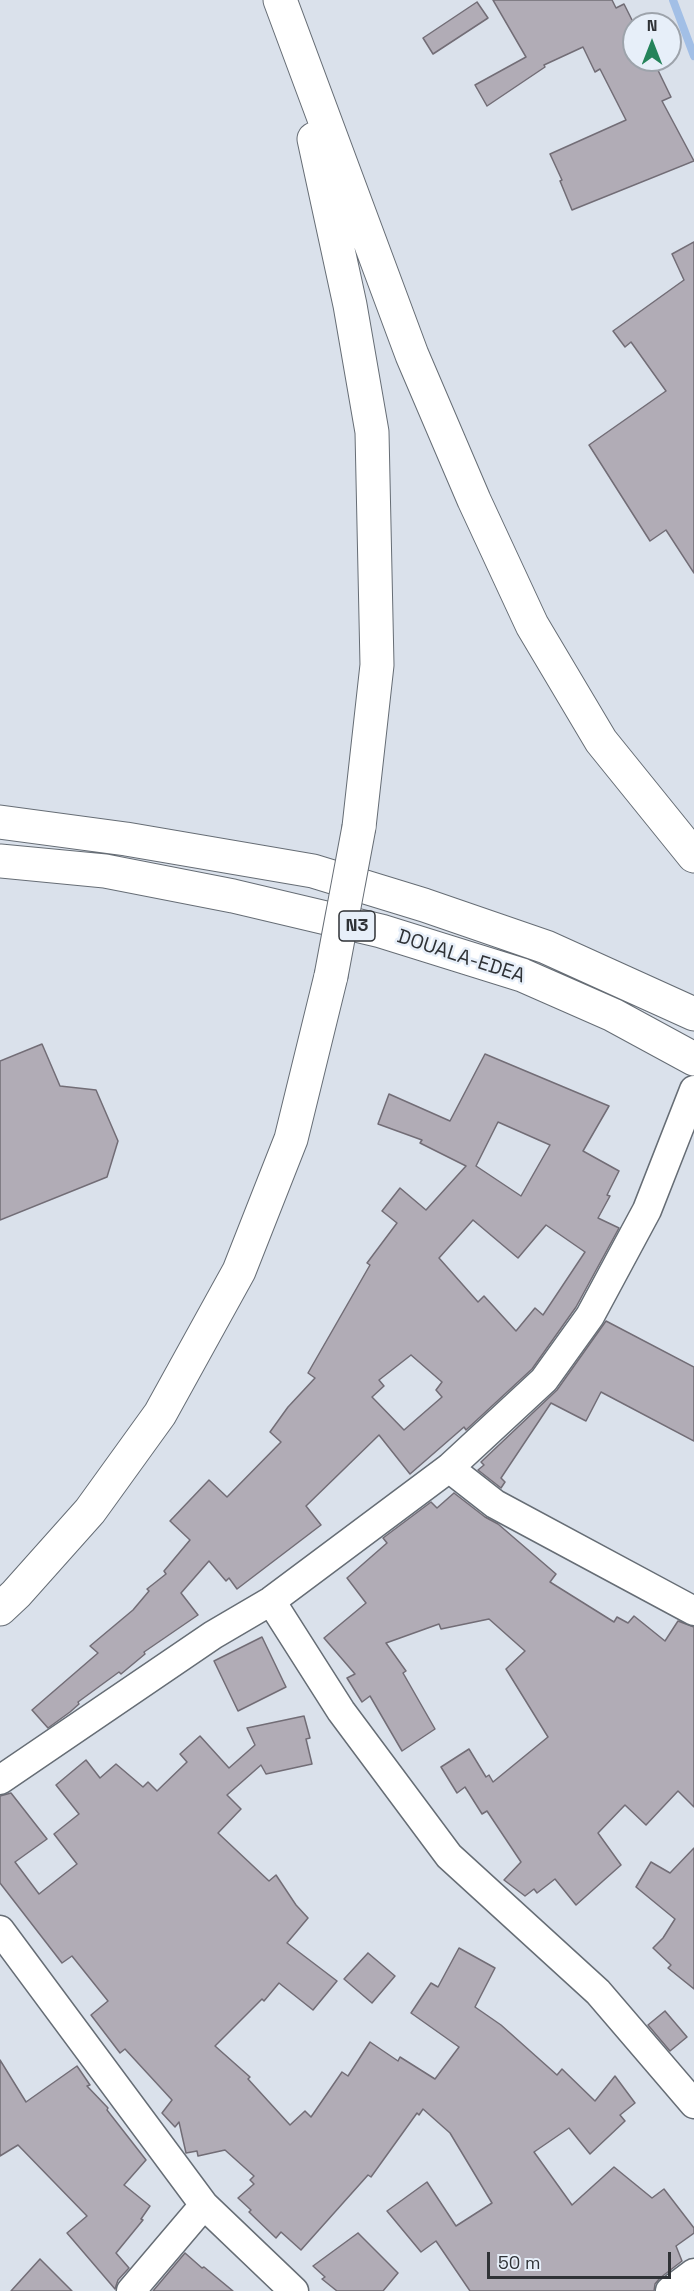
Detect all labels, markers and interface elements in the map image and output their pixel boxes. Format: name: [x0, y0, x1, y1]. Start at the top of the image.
north arrow: [622, 12, 682, 72]
text: N: [647, 15, 657, 36]
road number: N3: [339, 911, 375, 941]
street label: DOUALA-EDEA: [394, 925, 528, 989]
scale bar: [490, 2240, 674, 2278]
text: 50 m: [498, 2251, 540, 2274]

